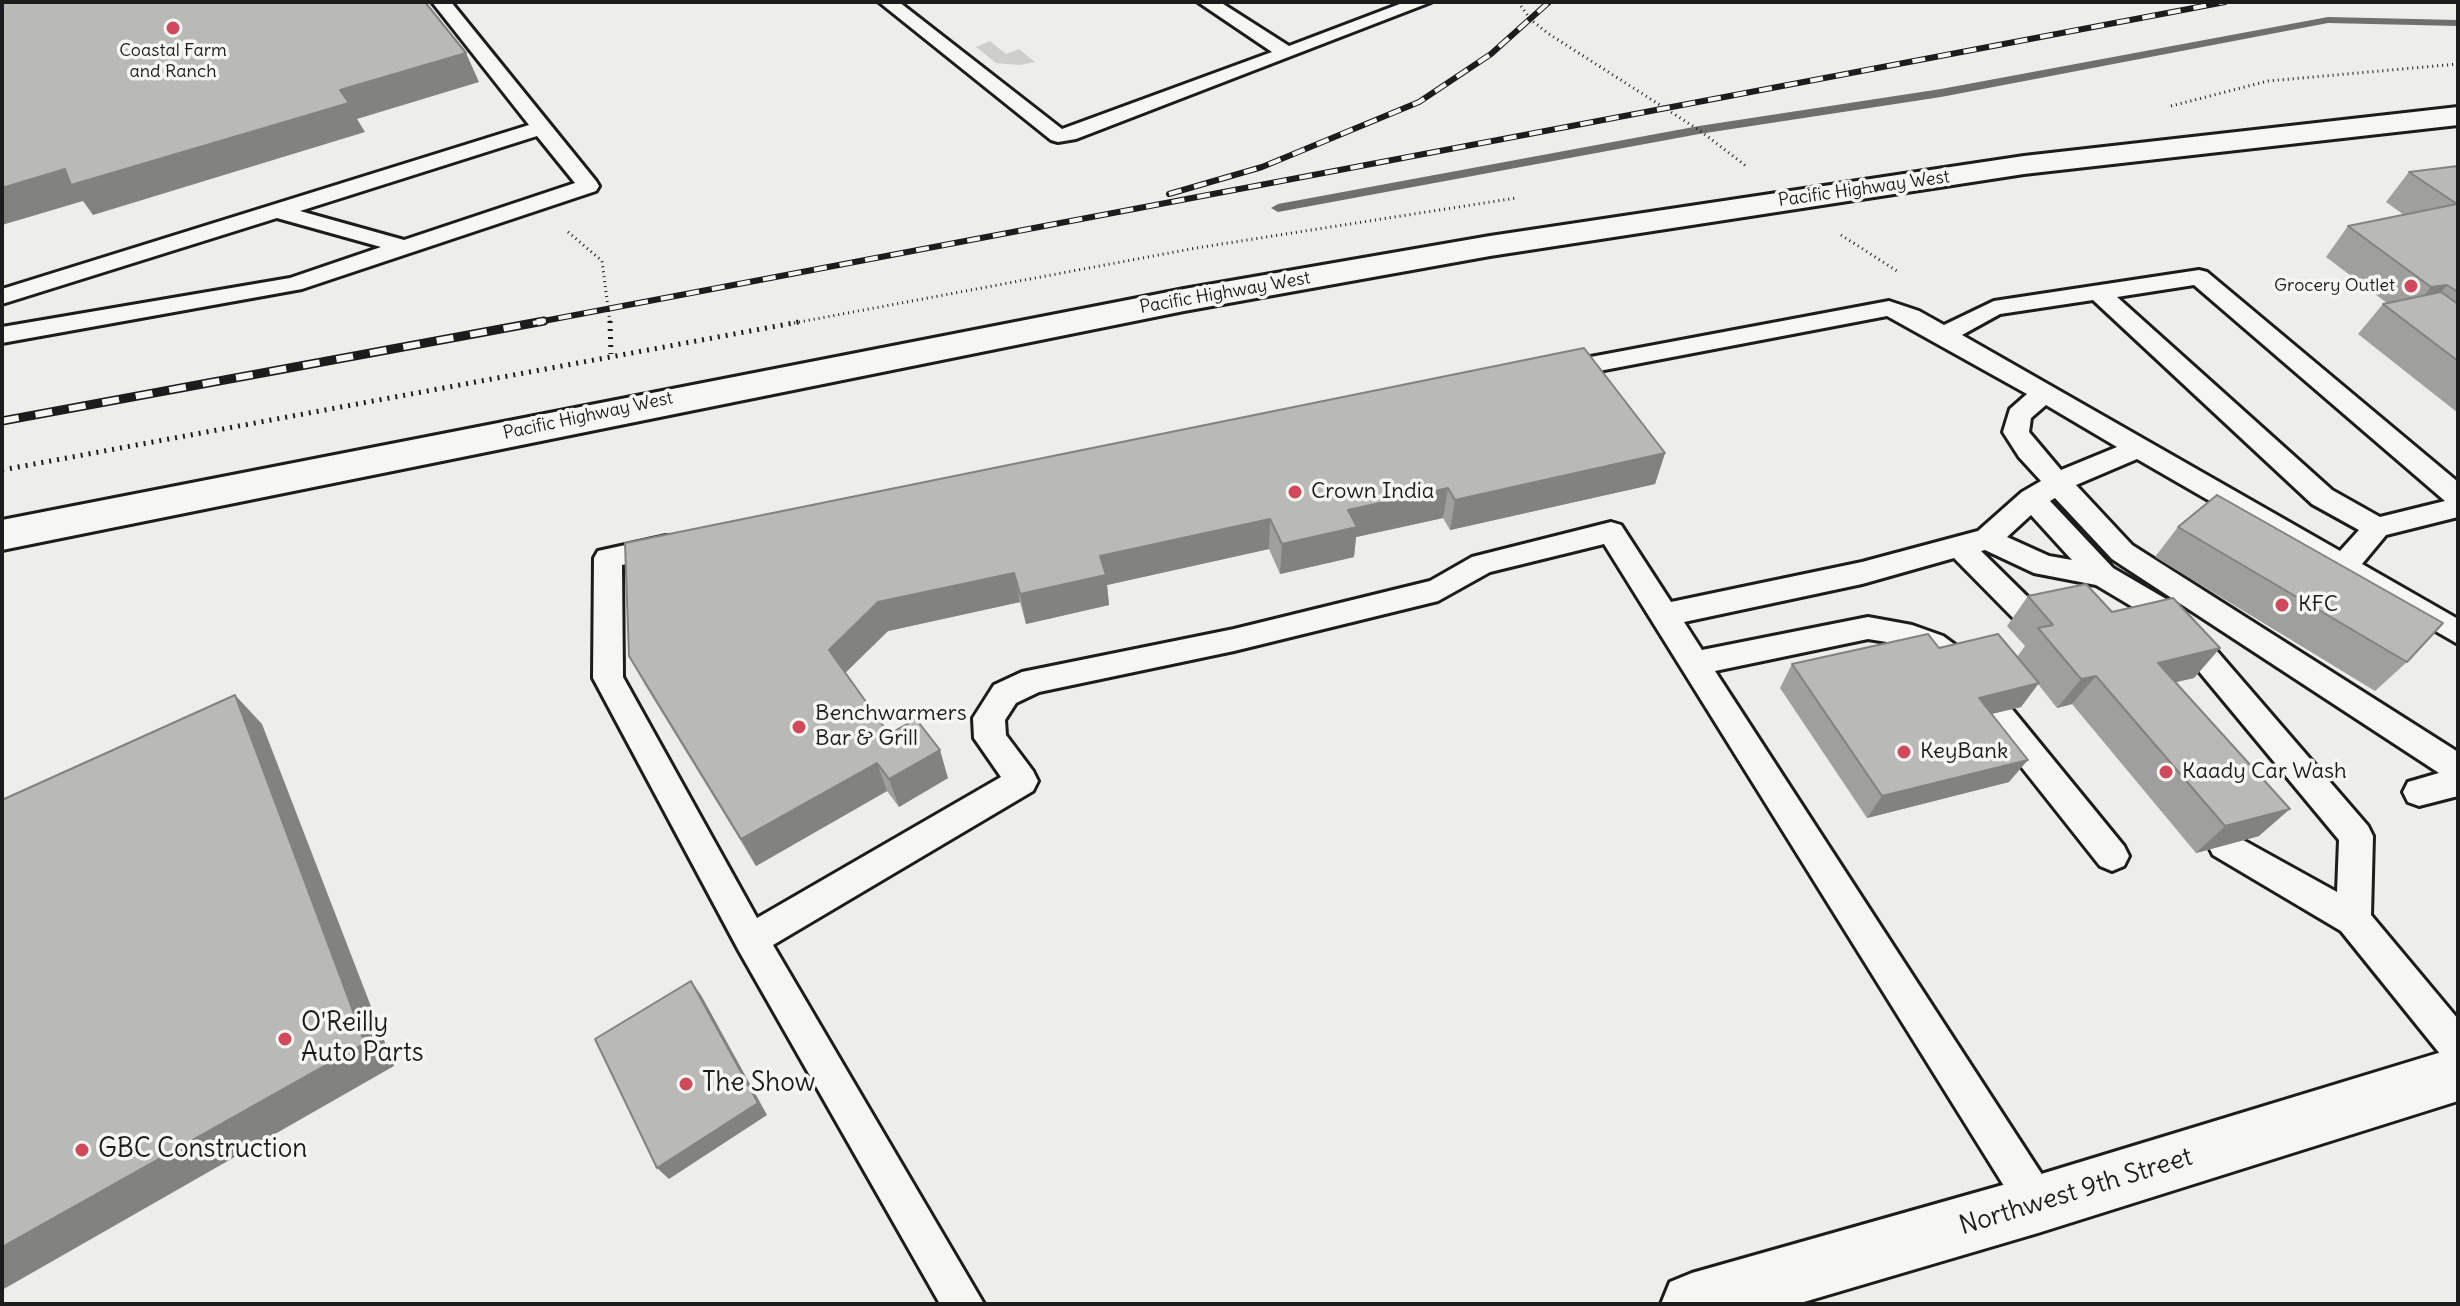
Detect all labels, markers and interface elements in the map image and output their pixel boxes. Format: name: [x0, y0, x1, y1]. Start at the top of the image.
marker: Coastal Farm and Ranch: [164, 19, 182, 37]
place label: Coastal Farm and Ranch: [119, 40, 227, 82]
street label: Pacific Highway West: [1777, 166, 1951, 212]
street label: Pacific Highway West: [1138, 267, 1312, 319]
place label: Grocery Outlet: [2274, 275, 2395, 297]
marker: Grocery Outlet: [2402, 277, 2420, 295]
street label: Pacific Highway West: [501, 387, 675, 445]
place label: Crown India: [1311, 479, 1434, 505]
marker: Crown India: [1286, 483, 1304, 501]
place label: KFC: [2298, 592, 2338, 618]
marker: KFC: [2273, 596, 2291, 614]
place label: Benchwarmers Bar & Grill: [815, 701, 967, 752]
marker: Benchwarmers Bar & Grill: [790, 718, 808, 736]
place label: KeyBank: [1920, 739, 2008, 765]
marker: KeyBank: [1895, 743, 1913, 761]
place label: Kaady Car Wash: [2182, 759, 2347, 785]
marker: Kaady Car Wash: [2157, 763, 2175, 781]
place label: O'Reilly Auto Parts: [301, 1008, 423, 1070]
marker: O'Reilly Auto Parts: [276, 1030, 294, 1048]
place label: The Show: [702, 1068, 815, 1100]
marker: The Show: [677, 1075, 695, 1093]
place label: GBC Construction: [98, 1134, 307, 1166]
marker: GBC Construction: [73, 1141, 91, 1159]
street label: Northwest 9th Street: [1956, 1142, 2196, 1242]

